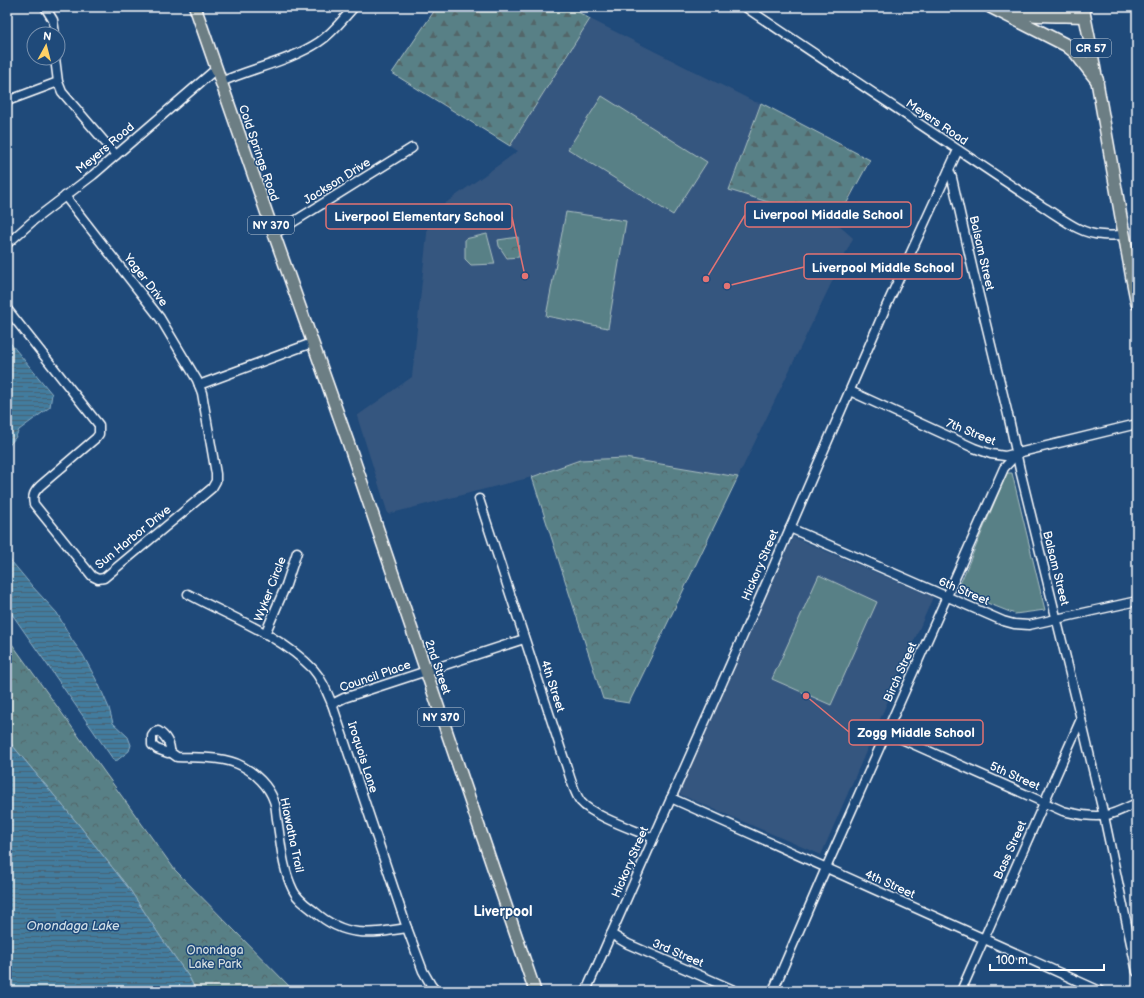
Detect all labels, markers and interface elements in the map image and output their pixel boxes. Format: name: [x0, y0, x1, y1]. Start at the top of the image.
north arrow: [26, 26, 66, 66]
text: N: [42, 30, 52, 44]
road number: CR 57: [1071, 39, 1111, 57]
street label: Meyers Road: [903, 96, 971, 149]
street label: Cold Springs Road: [235, 103, 282, 203]
street label: Meyers Road: [73, 120, 138, 177]
street label: Jackson Drive: [301, 155, 373, 208]
callout: Liverpool Midddle School: [745, 202, 911, 227]
callout: Liverpool Elementary School: [326, 204, 512, 229]
text: Liverpool Midddle School: [753, 207, 903, 223]
text: Liverpool Elementary School: [334, 209, 504, 225]
street label: Balsam Street: [966, 214, 997, 292]
road number: NY 370: [248, 216, 294, 234]
street label: Yager Drive: [120, 250, 171, 310]
callout: Liverpool Middle School: [804, 254, 962, 279]
text: Liverpool Middle School: [812, 260, 954, 276]
street label: 7th Street: [944, 416, 998, 449]
street label: Sun Harbor Drive: [92, 502, 174, 573]
street label: Hickory Street: [739, 527, 782, 603]
street label: Balsam Street: [1039, 529, 1072, 607]
street label: Wyker Circle: [251, 555, 290, 624]
street label: 6th Street: [936, 574, 992, 609]
street label: 2nd Street: [421, 638, 454, 697]
street label: Birch Street: [881, 640, 920, 705]
street label: Council Place: [338, 657, 413, 696]
street label: 4th Street: [537, 658, 568, 714]
road number: NY 370: [418, 708, 464, 726]
street label: Iroquois Lane: [344, 719, 381, 795]
callout: Zogg Middle School: [849, 720, 983, 745]
text: Zogg Middle School: [857, 725, 975, 741]
street label: 5th Street: [987, 759, 1042, 794]
street label: Hiawatha Trail: [276, 796, 307, 874]
street label: Bass Street: [991, 818, 1030, 882]
street label: Hickory Street: [609, 824, 652, 900]
street label: 4th Street: [862, 867, 918, 902]
district label: Liverpool: [473, 903, 533, 920]
water label: Onondaga Lake: [26, 918, 120, 934]
street label: 3rd Street: [650, 936, 706, 971]
park label: Onondaga Lake Park: [187, 943, 244, 972]
scale bar: [990, 946, 1104, 972]
text: 100 m: [996, 953, 1028, 968]

